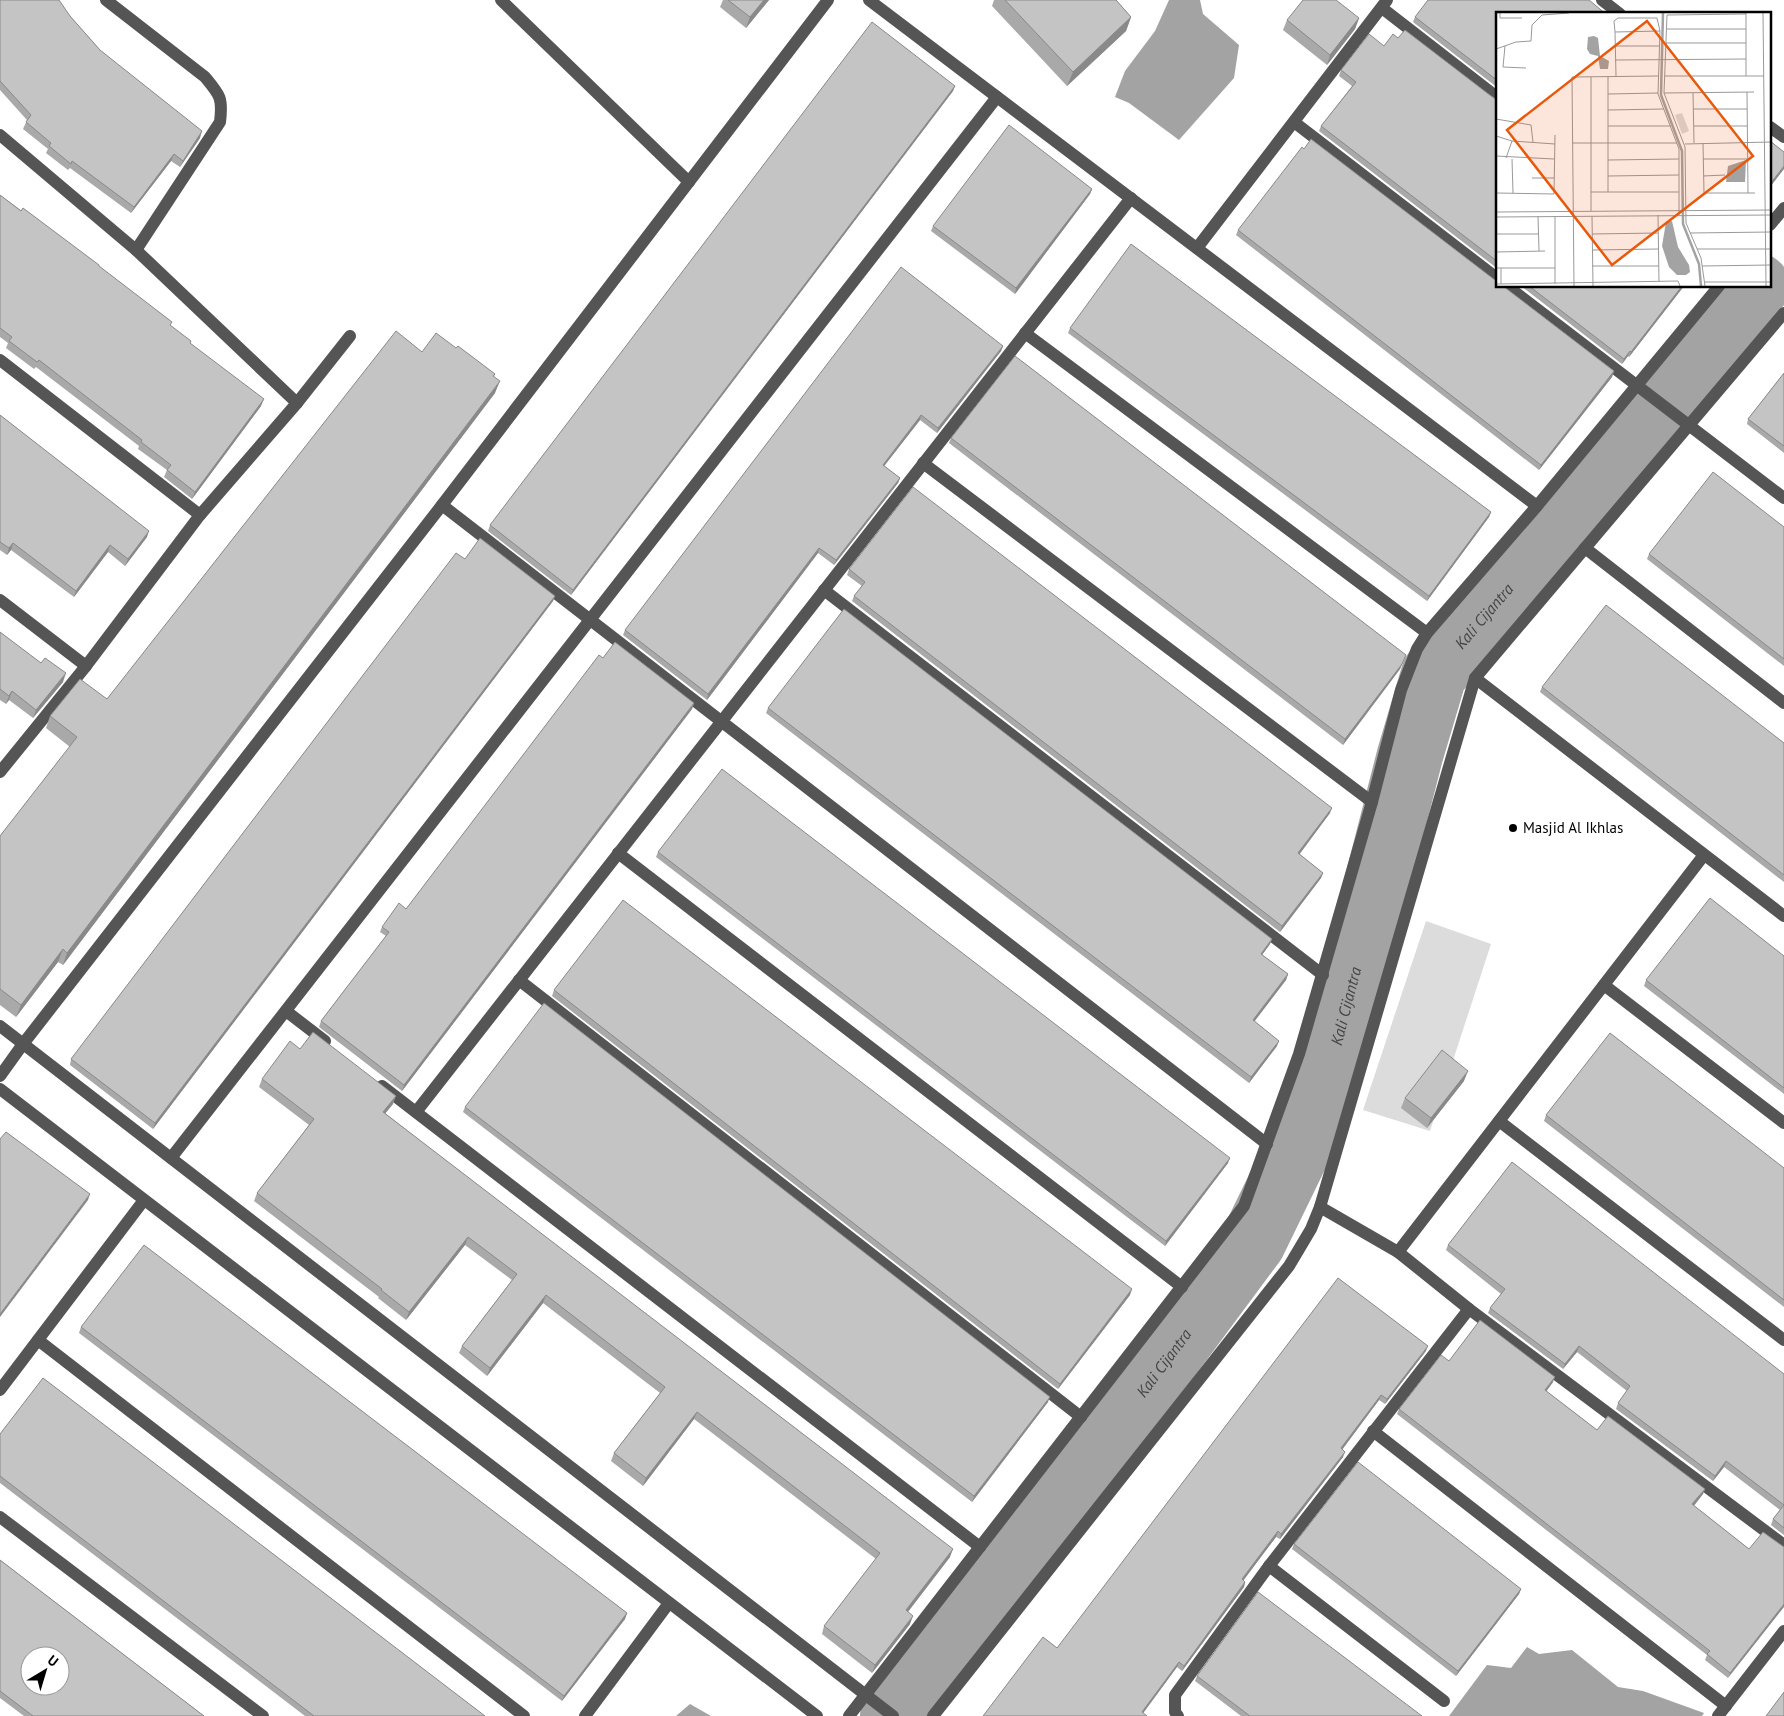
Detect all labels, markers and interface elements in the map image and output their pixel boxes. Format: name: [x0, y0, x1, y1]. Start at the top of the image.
inset map: [1496, 12, 1772, 288]
water label: Kali Cijantra: [1450, 579, 1517, 653]
place label: Masjid Al Ikhlas: [1523, 818, 1623, 837]
marker: Masjid Al Ikhlas: [1507, 822, 1519, 834]
water label: Kali Cijantra: [1326, 965, 1365, 1047]
water label: Kali Cijantra: [1132, 1325, 1195, 1401]
north arrow: [20, 1646, 70, 1696]
text: U: [44, 1651, 62, 1671]

